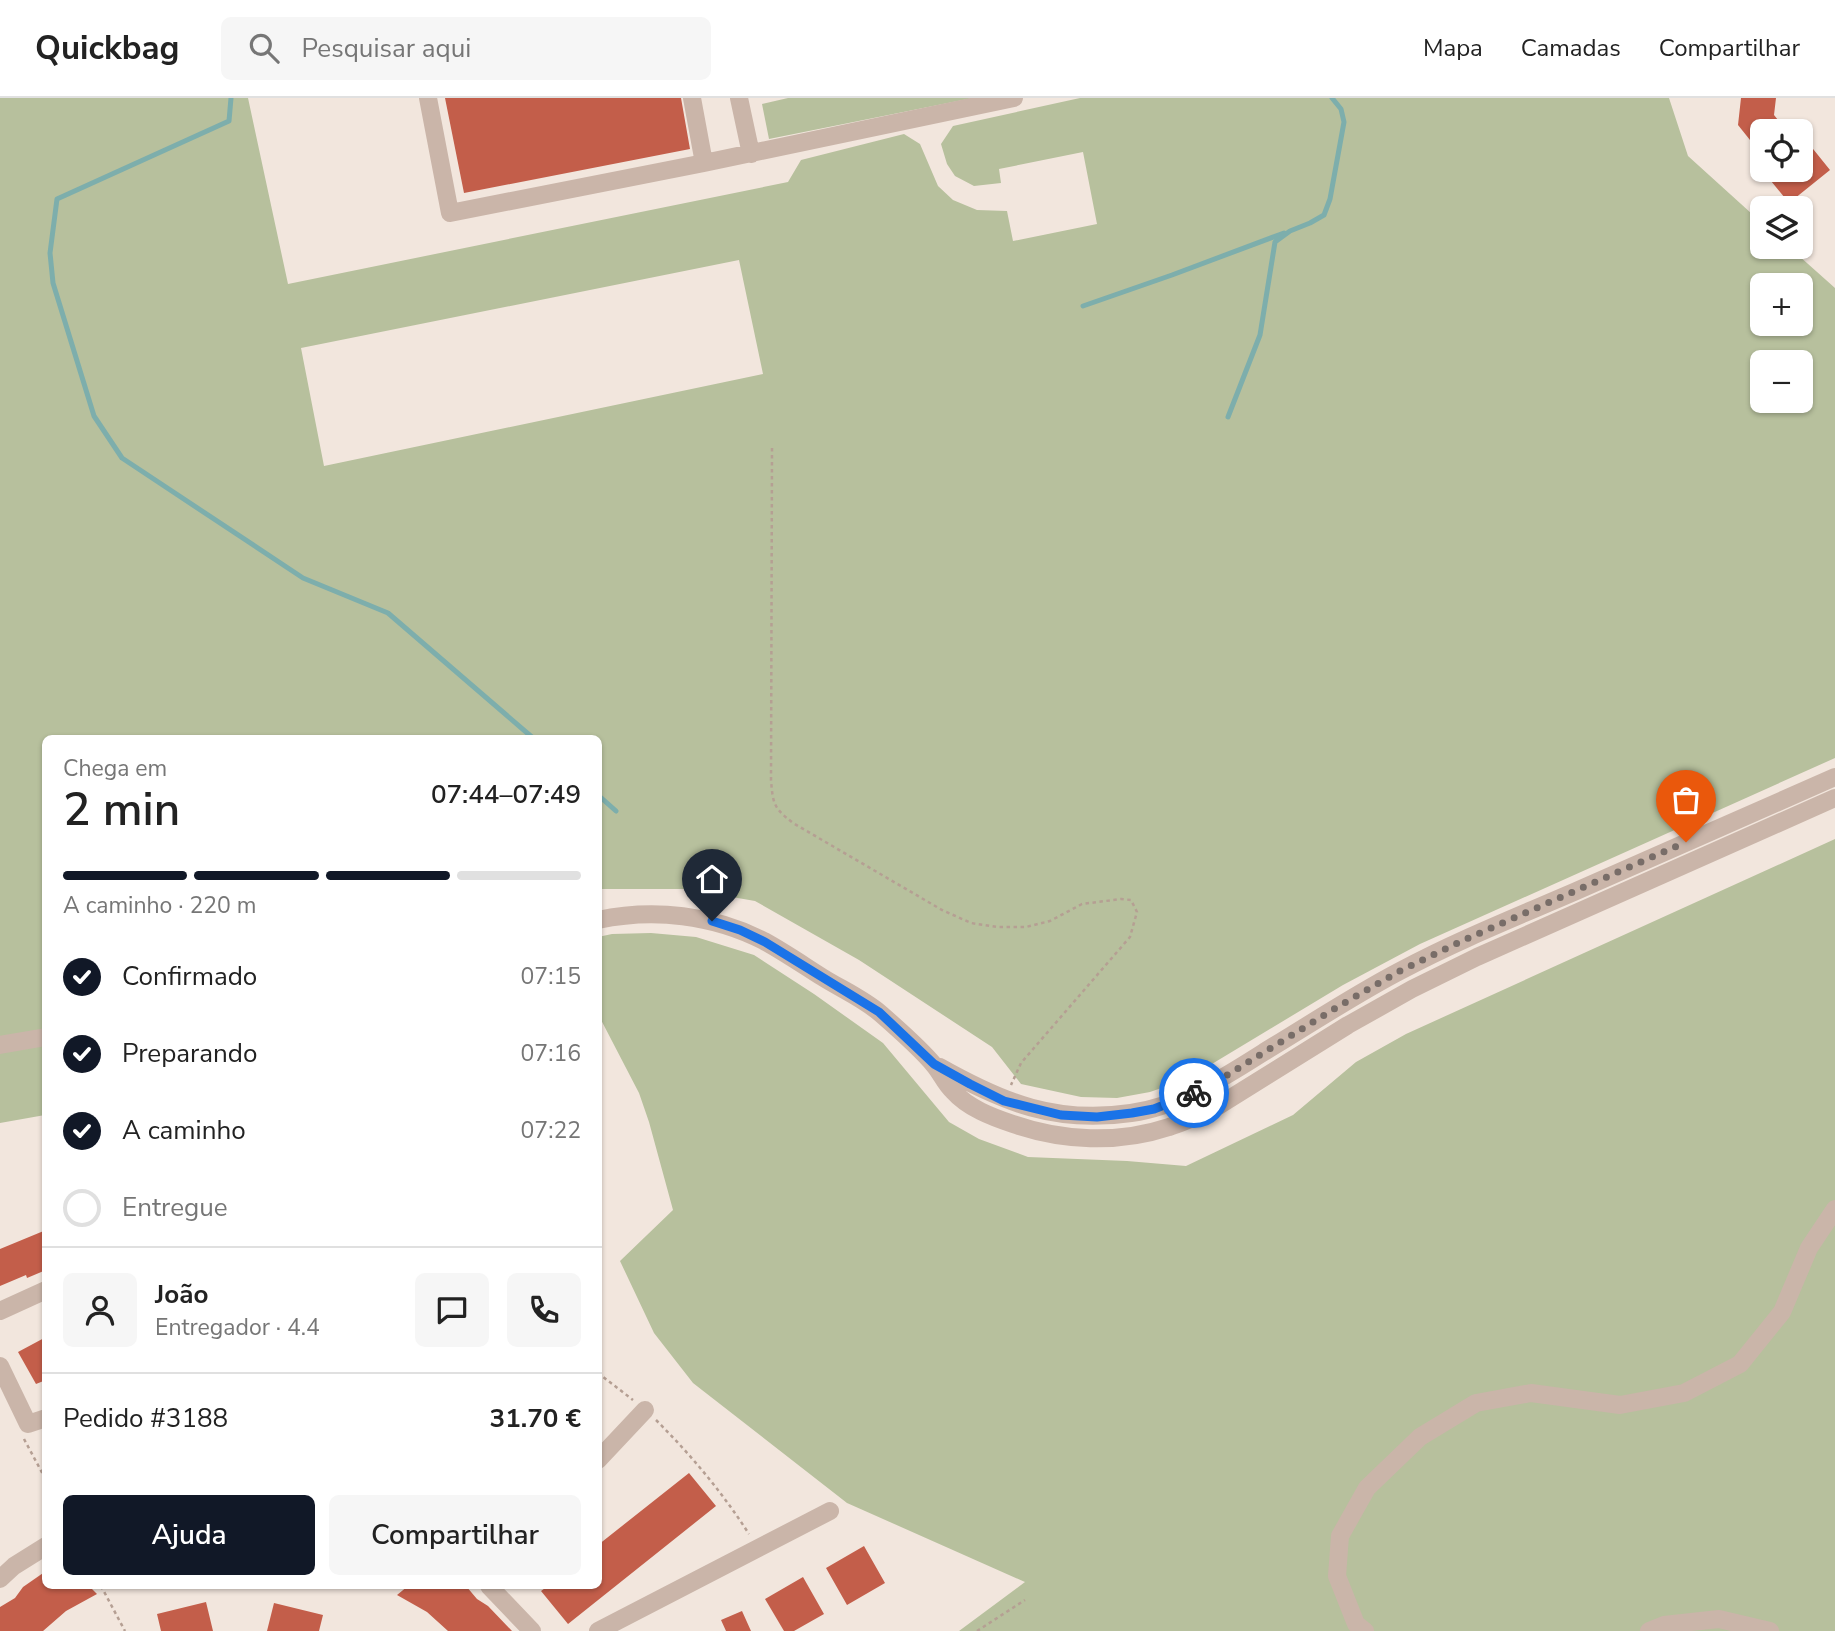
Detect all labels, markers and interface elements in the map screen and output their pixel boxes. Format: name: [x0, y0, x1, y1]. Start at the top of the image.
search box: [221, 17, 711, 80]
text: Quickbag: [35, 26, 179, 71]
icon: search: [245, 29, 283, 67]
text: Pesquisar aqui: [301, 31, 471, 66]
text: Mapa: [1423, 32, 1483, 64]
text: Camadas: [1521, 32, 1621, 64]
text: Compartilhar: [1659, 32, 1800, 64]
map controls: [1750, 119, 1813, 413]
button: locate: [1750, 119, 1813, 182]
button: layers: [1750, 196, 1813, 259]
button: +: [1750, 273, 1813, 336]
button: −: [1750, 350, 1813, 413]
text: Chega em: [63, 753, 167, 784]
pin: [1656, 770, 1716, 842]
text: 07:44–07:49: [431, 777, 581, 812]
text: 2 min: [63, 778, 180, 841]
icon: bag: [1667, 781, 1705, 819]
pin: [682, 849, 742, 921]
icon: home: [693, 860, 731, 898]
text: A caminho · 220 m: [63, 890, 256, 921]
icon: check: [63, 958, 101, 996]
text: Confirmado: [122, 959, 257, 994]
text: 07:15: [521, 961, 581, 992]
icon: check: [63, 1035, 101, 1073]
text: Preparando: [122, 1036, 257, 1071]
text: 07:16: [521, 1038, 581, 1069]
courier: [1159, 1058, 1229, 1128]
icon: bike: [1175, 1074, 1213, 1112]
icon: check: [63, 1112, 101, 1150]
text: A caminho: [122, 1113, 246, 1148]
text: 07:22: [521, 1115, 581, 1146]
text: Entregue: [122, 1190, 228, 1225]
button: person: [63, 1273, 137, 1347]
button: chat: [415, 1273, 489, 1347]
button: phone: [507, 1273, 581, 1347]
text: João: [155, 1277, 208, 1312]
text: Entregador · 4.4: [155, 1312, 320, 1343]
text: Pedido #3188: [63, 1401, 228, 1436]
text: 31.70 €: [490, 1401, 581, 1436]
button: Ajuda: [63, 1495, 315, 1575]
button: Compartilhar: [329, 1495, 581, 1575]

